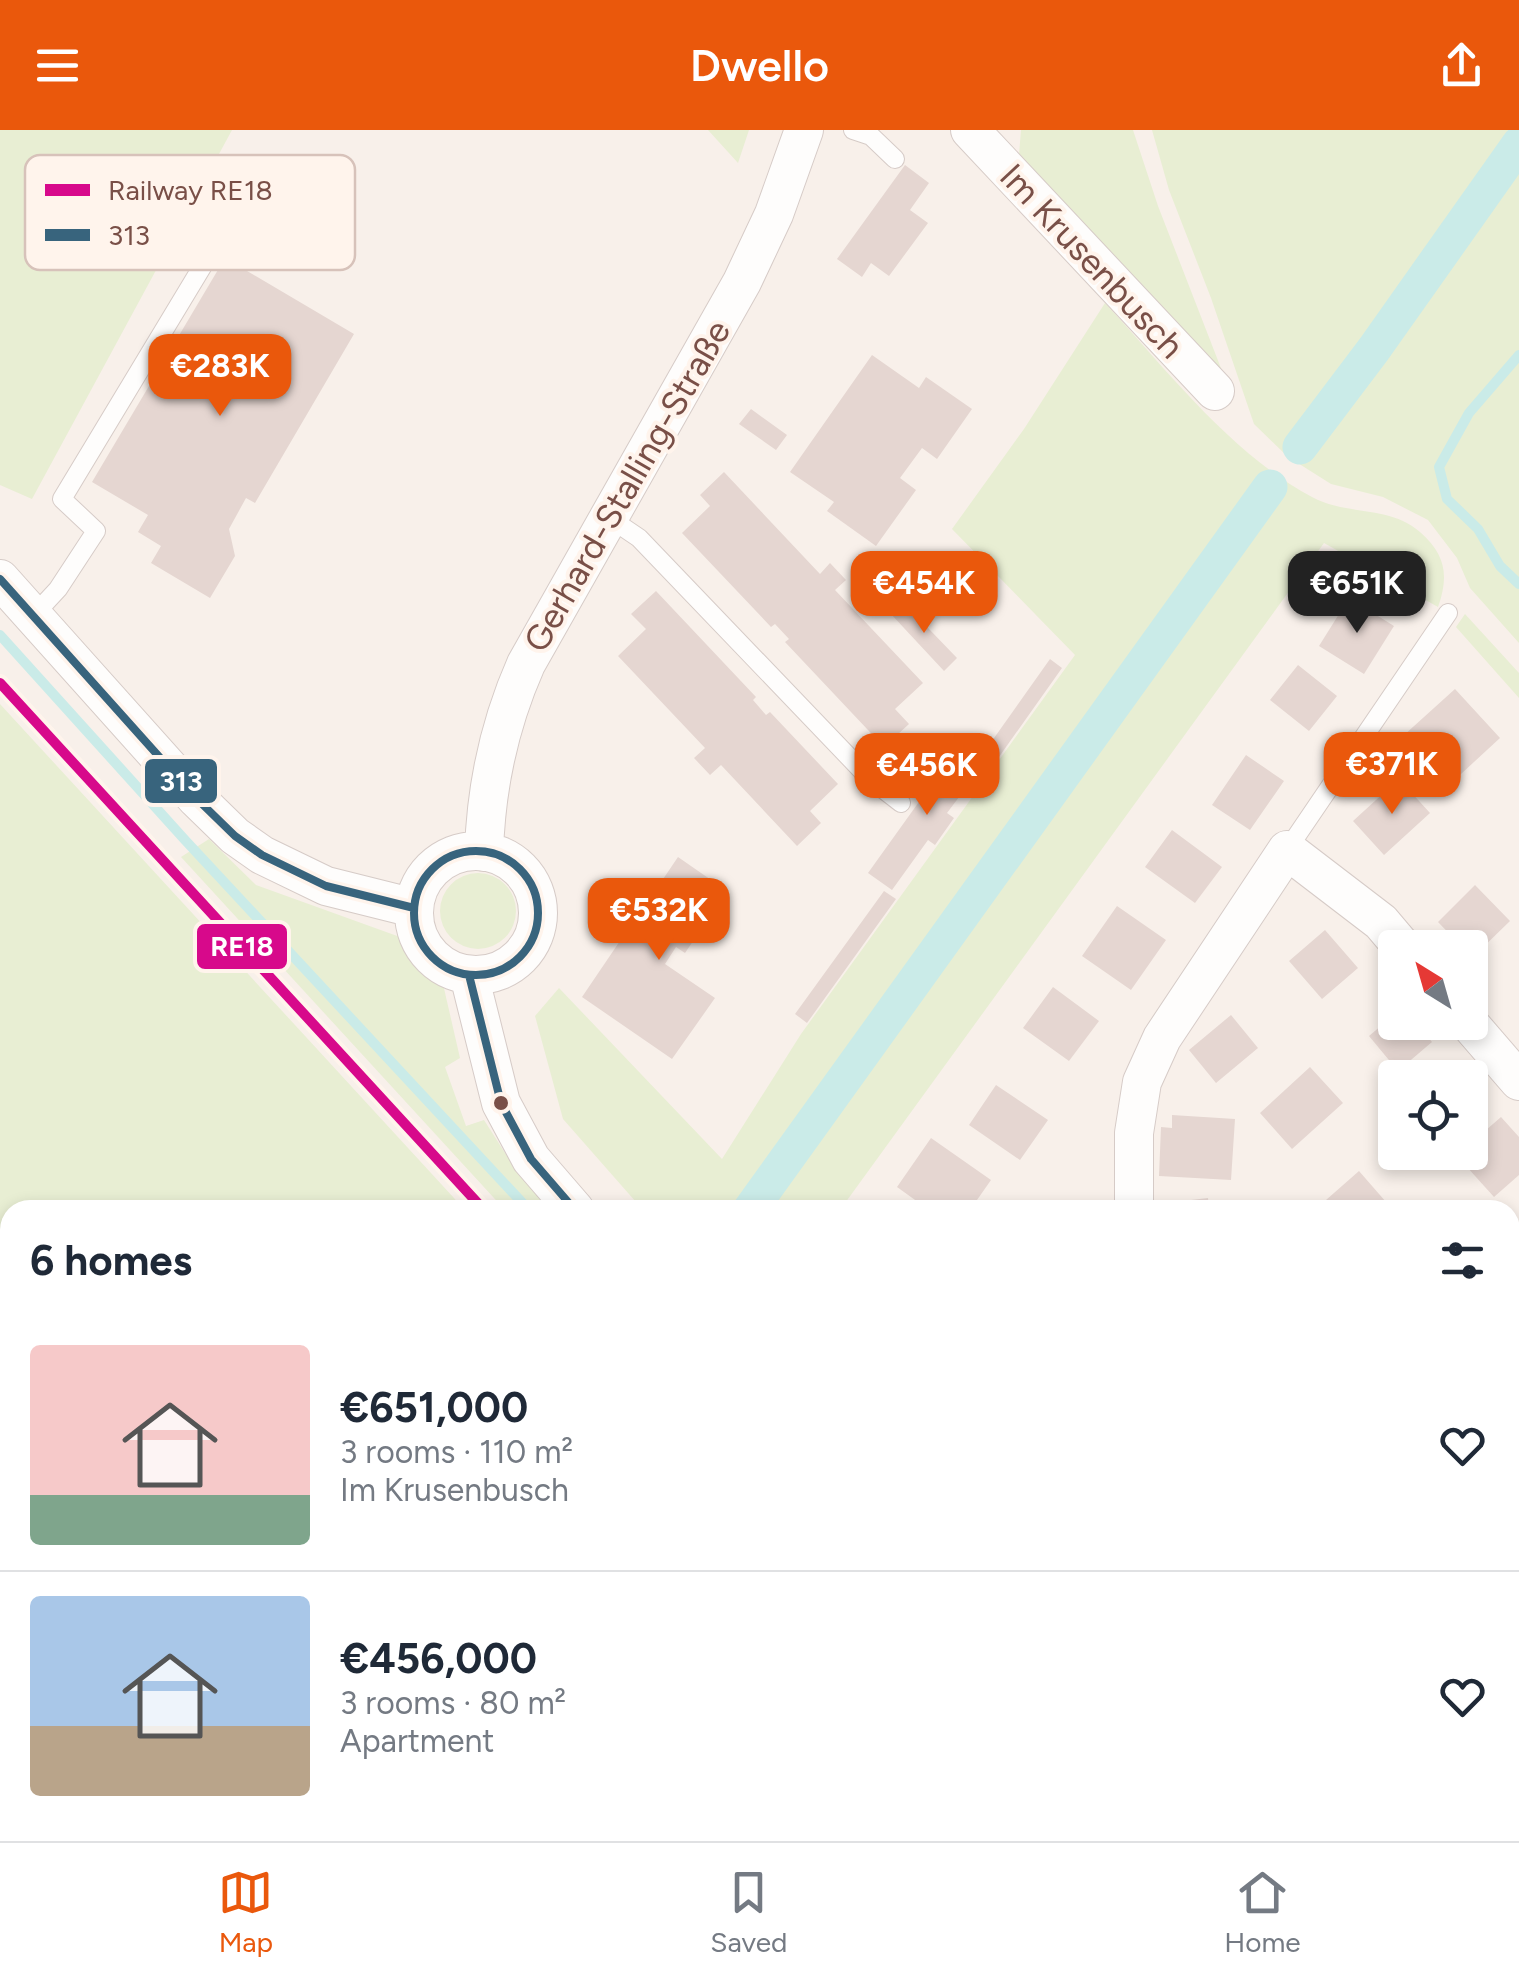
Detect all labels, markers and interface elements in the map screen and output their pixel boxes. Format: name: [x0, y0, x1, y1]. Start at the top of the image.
icon: menu: [30, 38, 85, 93]
text: Dwello: [690, 38, 829, 92]
icon: share: [1434, 38, 1489, 93]
legend: [25, 155, 355, 270]
street label: Im Krusenbusch: [991, 155, 1193, 367]
text: Railway RE18: [108, 173, 273, 207]
text: 313: [108, 218, 150, 252]
street label: Gerhard-Stalling-Straße: [515, 313, 739, 659]
pin: €283K: [150, 334, 290, 419]
text: €283K: [170, 347, 270, 385]
pin: €454K: [854, 551, 994, 636]
pin: €651K: [1287, 551, 1427, 636]
text: €454K: [873, 564, 975, 602]
text: €651K: [1310, 564, 1404, 602]
pin: €371K: [1322, 732, 1462, 817]
pin: €456K: [857, 733, 997, 818]
text: €371K: [1346, 745, 1438, 783]
text: €456K: [877, 746, 977, 784]
line badge: 313: [143, 757, 219, 805]
text: 313: [160, 764, 202, 798]
pin: €532K: [589, 878, 729, 963]
text: €532K: [610, 891, 708, 929]
line badge: RE18: [195, 922, 289, 971]
text: RE18: [210, 929, 274, 963]
north arrow: [1378, 930, 1488, 1040]
map controls: [1378, 930, 1488, 1170]
button: locate: [1378, 1060, 1488, 1170]
unlabelled marker: [491, 1093, 511, 1113]
icon: filters: [1435, 1233, 1490, 1288]
text: 6 homes: [30, 1235, 192, 1286]
text: €651,000: [340, 1382, 528, 1433]
icon: home: [110, 1385, 230, 1505]
icon: heart: [1435, 1418, 1490, 1473]
text: 3 rooms · 110 m²: [340, 1433, 573, 1471]
text: Im Krusenbusch: [340, 1471, 569, 1509]
text: €456,000: [340, 1633, 537, 1684]
icon: home: [110, 1636, 230, 1756]
icon: heart: [1435, 1669, 1490, 1724]
text: 3 rooms · 80 m²: [340, 1684, 566, 1722]
text: Apartment: [340, 1722, 494, 1760]
tab: Map: [218, 1865, 273, 1959]
tab: Saved: [710, 1865, 787, 1959]
tab: Home: [1224, 1865, 1301, 1959]

